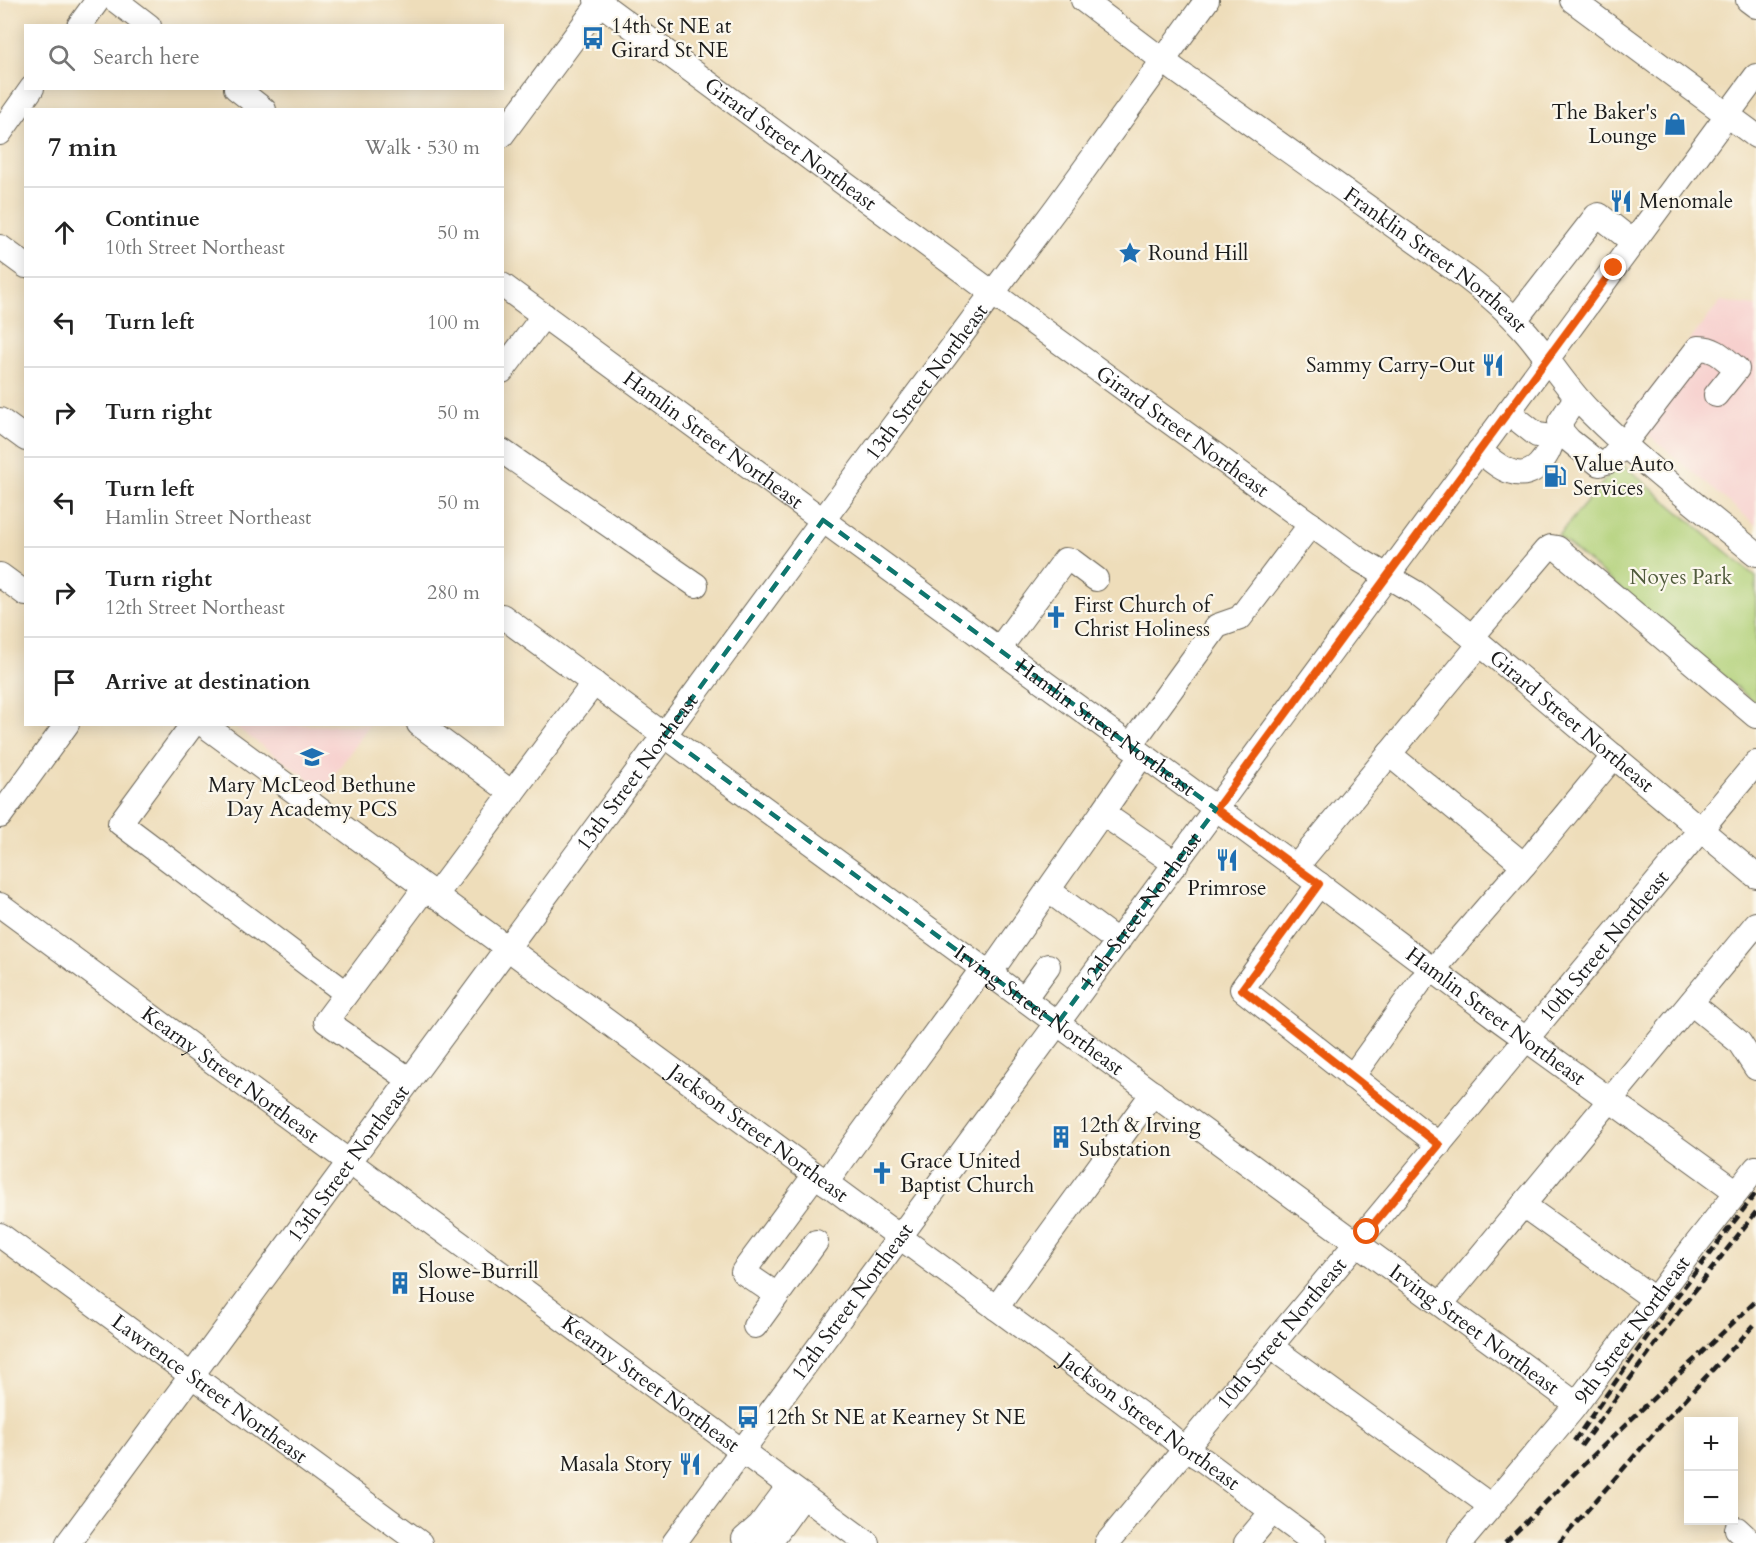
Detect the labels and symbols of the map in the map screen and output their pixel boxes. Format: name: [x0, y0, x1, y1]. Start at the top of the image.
place label: 14th St NE at Girard St NE: [611, 12, 732, 65]
bus stop icon: 14th St NE at Girard St NE: [580, 25, 606, 51]
street label: Girard Street Northeast: [698, 71, 883, 218]
place label: The Baker's Lounge: [1551, 98, 1657, 151]
shop icon: The Baker's Lounge: [1662, 111, 1688, 137]
street label: Franklin Street Northeast: [1338, 180, 1534, 339]
place label: Menomale: [1639, 187, 1733, 216]
restaurant icon: Menomale: [1608, 188, 1634, 214]
place label: Round Hill: [1148, 239, 1248, 268]
place icon: Round Hill: [1117, 240, 1143, 266]
route end: [1600, 254, 1626, 280]
street label: 13th Street Northeast: [859, 297, 995, 466]
place label: Sammy Carry-Out: [1306, 351, 1475, 380]
restaurant icon: Sammy Carry-Out: [1480, 352, 1506, 378]
street label: Girard Street Northeast: [1090, 359, 1275, 504]
street label: Hamlin Street Northeast: [617, 364, 809, 516]
place label: Value Auto Services: [1573, 450, 1674, 503]
fuel station icon: Value Auto Services: [1542, 463, 1568, 489]
park label: Noyes Park: [1630, 563, 1733, 592]
place label: First Church of Christ Holiness: [1074, 591, 1214, 644]
church icon: First Church of Christ Holiness: [1043, 604, 1069, 630]
street label: Girard Street Northeast: [1483, 644, 1661, 800]
street label: Hamlin Street Northeast: [1009, 652, 1201, 804]
street label: 13th Street Northeast: [570, 688, 705, 857]
school or university icon: Mary McLeod Bethune Day Academy PCS: [299, 744, 325, 770]
place label: Mary McLeod Bethune Day Academy PCS: [208, 771, 416, 824]
street label: 12th Street Northeast: [1073, 826, 1209, 995]
restaurant icon: Primrose: [1214, 847, 1240, 873]
street label: 10th Street Northeast: [1533, 864, 1676, 1028]
place label: Primrose: [1187, 874, 1267, 903]
street label: Irving Street Northeast: [948, 938, 1130, 1083]
street label: Hamlin Street Northeast: [1400, 941, 1592, 1093]
street label: Kearny Street Northeast: [135, 1000, 325, 1150]
street label: Jackson Street Northeast: [660, 1056, 854, 1210]
street label: 13th Street Northeast: [281, 1079, 417, 1248]
place label: 12th & Irving Substation: [1079, 1111, 1201, 1164]
building icon: 12th & Irving Substation: [1048, 1124, 1074, 1150]
place label: Grace United Baptist Church: [900, 1147, 1035, 1200]
church icon: Grace United Baptist Church: [869, 1160, 895, 1186]
street label: 12th Street Northeast: [785, 1217, 920, 1387]
route start: [1353, 1218, 1379, 1244]
street label: 9th Street Northeast: [1567, 1250, 1697, 1410]
street label: 10th Street Northeast: [1210, 1251, 1354, 1415]
place label: Slowe-Burrill House: [418, 1257, 539, 1310]
street label: Irving Street Northeast: [1383, 1258, 1565, 1402]
building icon: Slowe-Burrill House: [387, 1270, 413, 1296]
street label: Lawrence Street Northeast: [106, 1308, 313, 1471]
street label: Kearny Street Northeast: [556, 1309, 746, 1460]
street label: Jackson Street Northeast: [1051, 1344, 1246, 1498]
place label: 12th St NE at Kearney St NE: [766, 1403, 1026, 1432]
bus stop icon: 12th St NE at Kearney St NE: [735, 1404, 761, 1430]
place label: Masala Story: [560, 1450, 672, 1479]
restaurant icon: Masala Story: [677, 1451, 703, 1477]

